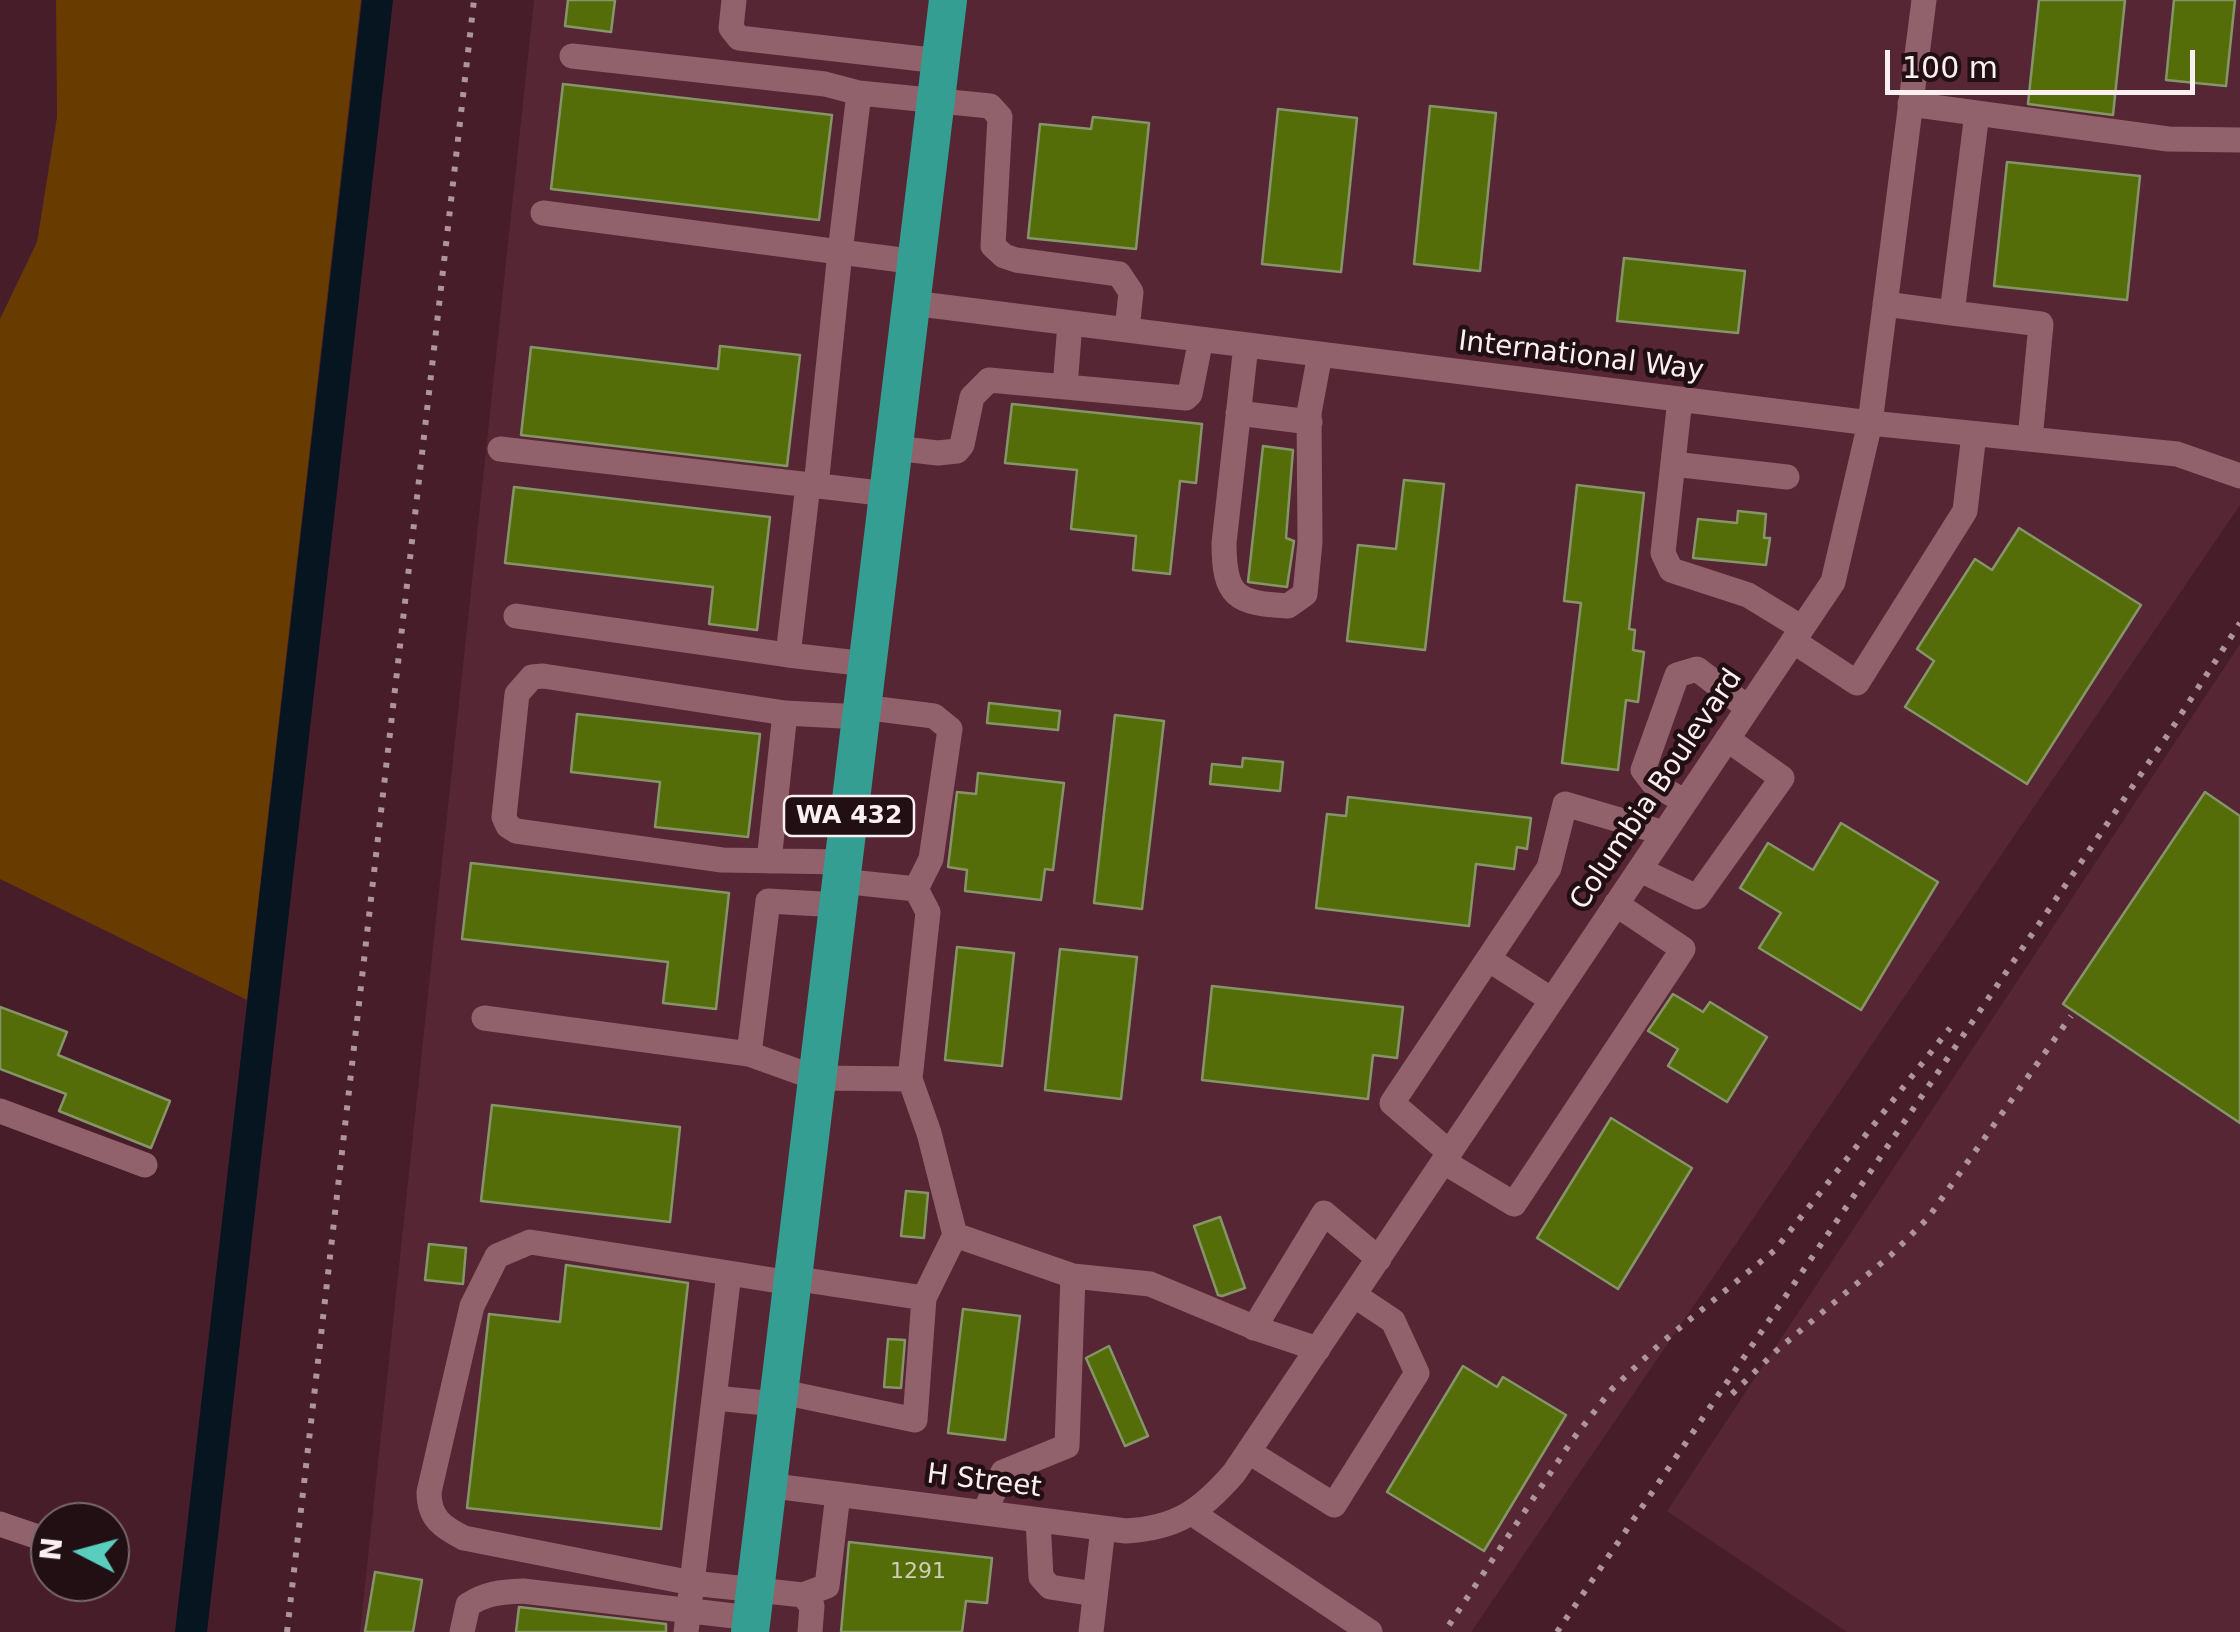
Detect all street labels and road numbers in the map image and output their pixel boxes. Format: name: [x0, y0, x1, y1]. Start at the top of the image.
street label: International Way: [1456, 325, 1706, 389]
street label: Columbia Boulevard: [1564, 663, 1750, 917]
road number: WA 432: [784, 796, 914, 836]
street label: H Street: [925, 1458, 1043, 1506]

